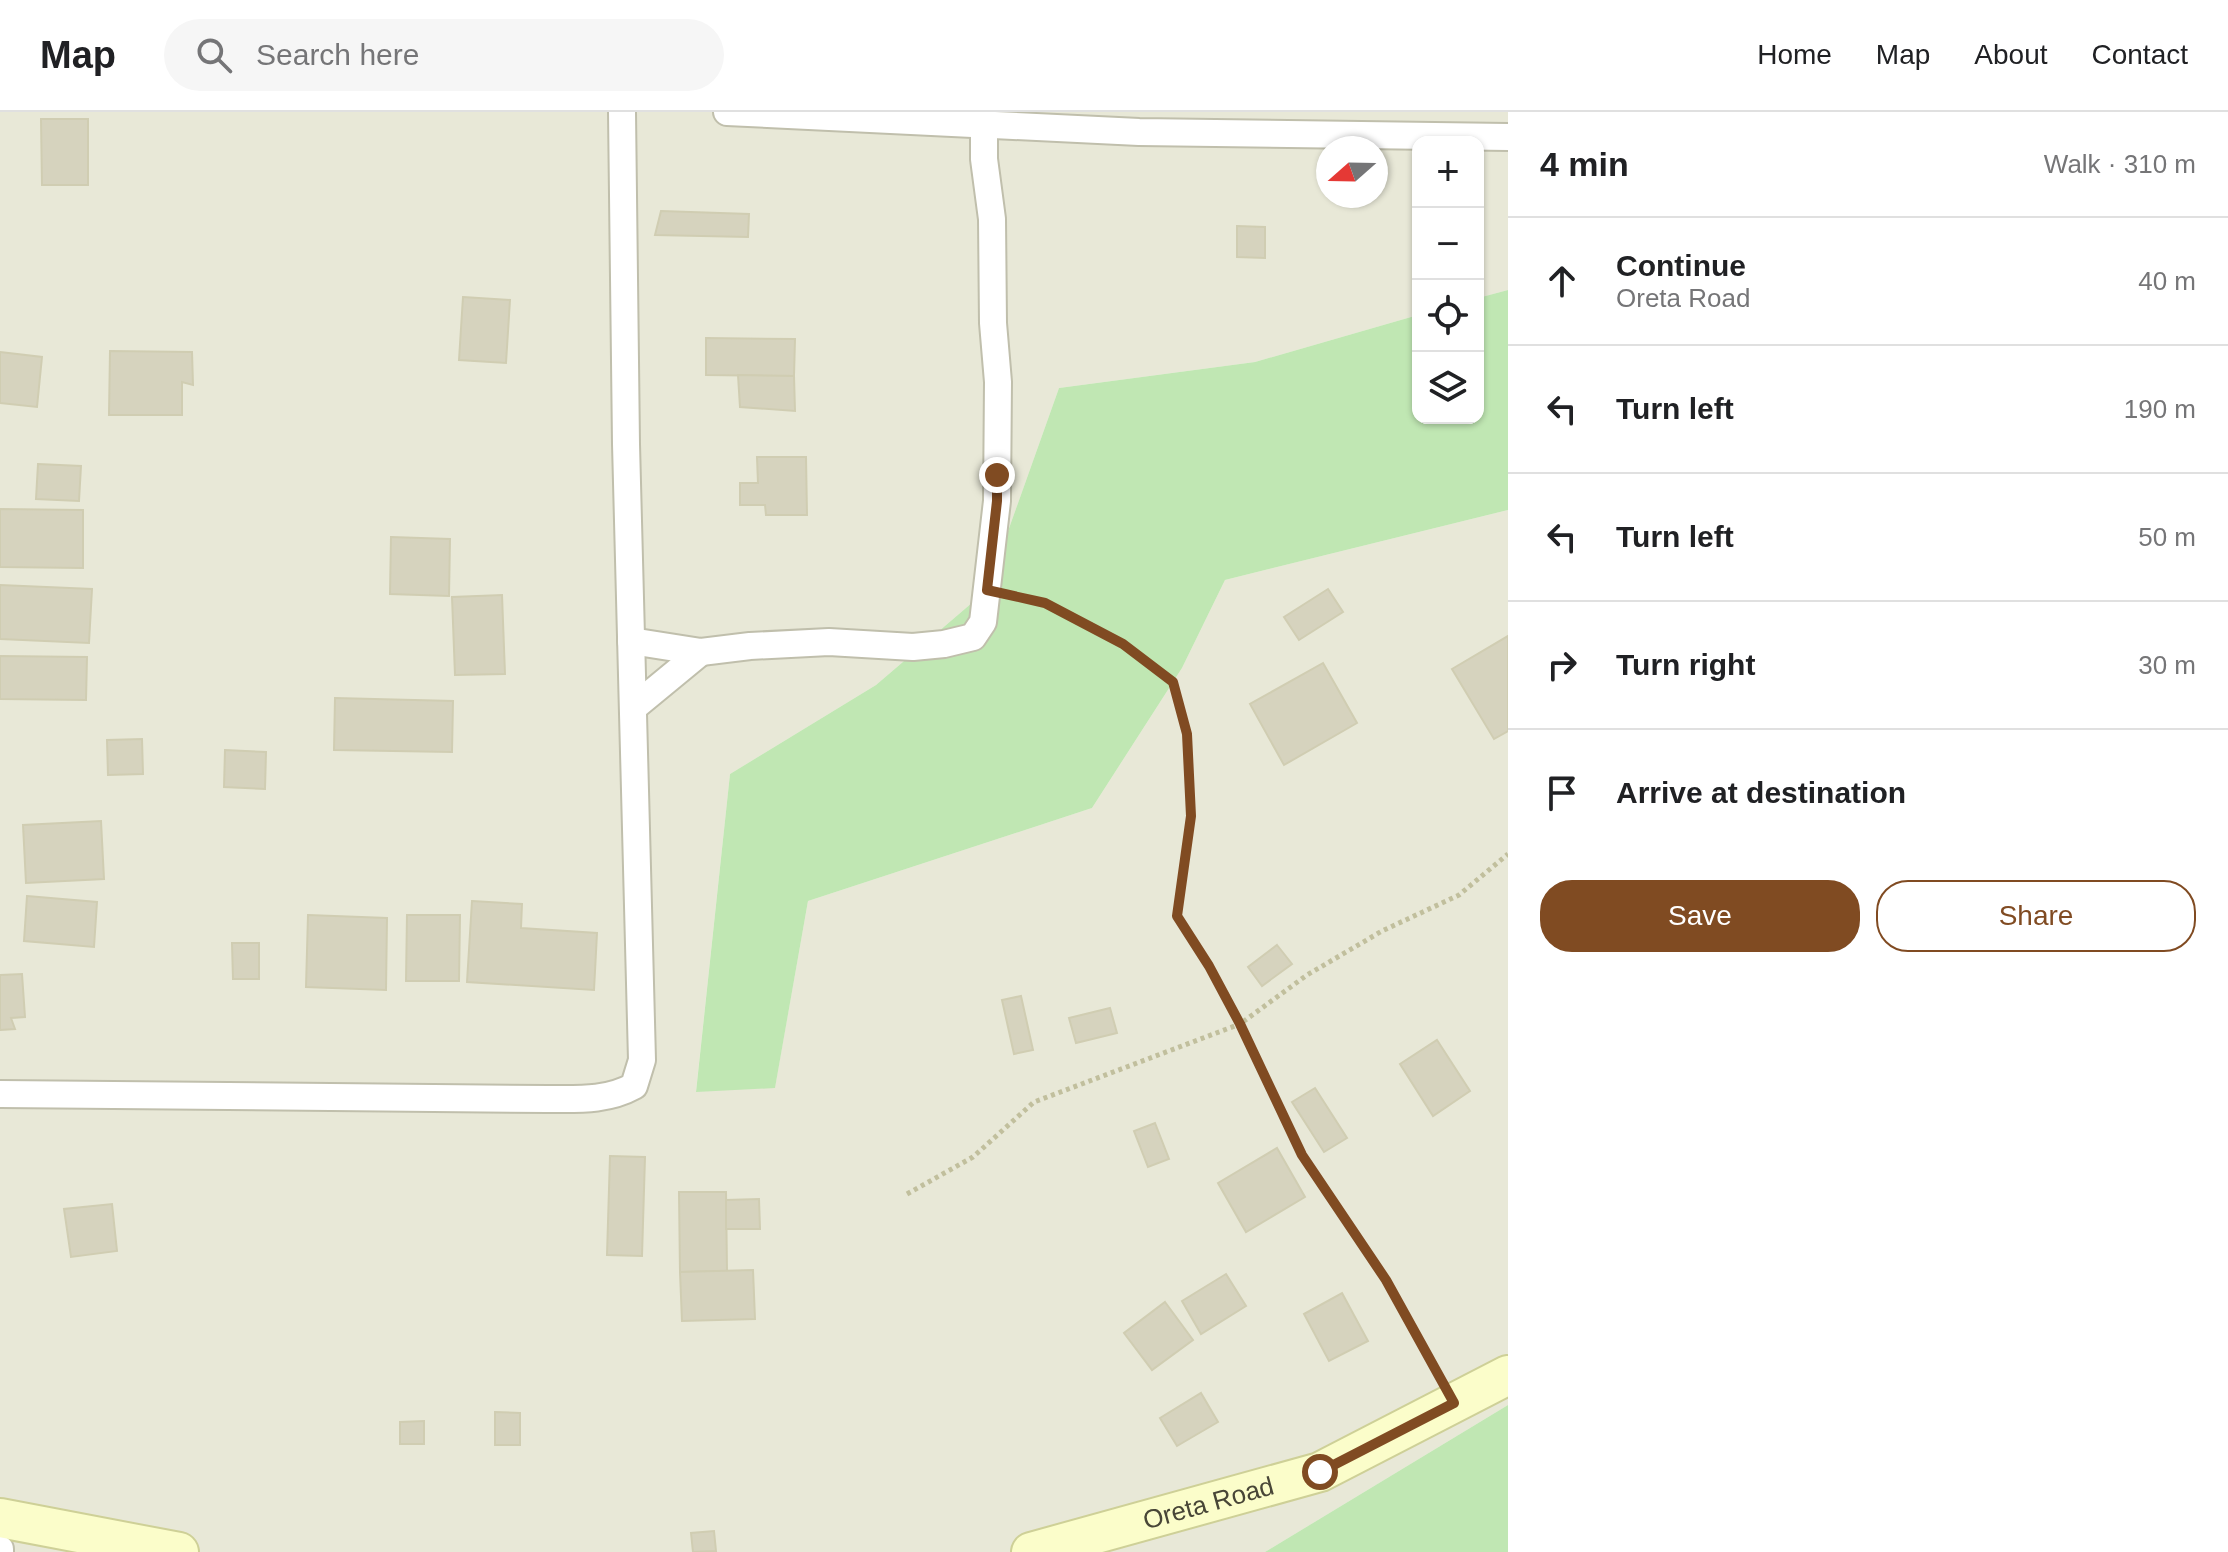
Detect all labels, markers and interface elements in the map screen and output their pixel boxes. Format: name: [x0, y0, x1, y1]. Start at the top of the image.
search box: [164, 19, 724, 91]
icon: search: [192, 33, 236, 77]
text: Map: [40, 34, 116, 76]
text: Search here: [256, 38, 419, 71]
text: Home: [1757, 39, 1832, 70]
text: Map: [1876, 39, 1930, 70]
text: About: [1974, 39, 2048, 70]
text: Contact: [2092, 39, 2188, 70]
north arrow: [1316, 136, 1388, 208]
map controls: [1412, 136, 1484, 424]
button: +: [1412, 136, 1484, 208]
text: 4 min: [1540, 145, 1629, 183]
text: Walk · 310 m: [2044, 149, 2196, 179]
button: −: [1412, 208, 1484, 280]
text: Continue: [1616, 249, 1746, 282]
icon: ahead: [1540, 259, 1584, 303]
text: 40 m: [2138, 266, 2196, 296]
button: locate: [1412, 280, 1484, 352]
text: Oreta Road: [1616, 283, 1750, 313]
button: layers: [1412, 352, 1484, 424]
icon: left: [1540, 387, 1584, 431]
text: Turn left: [1616, 392, 1734, 425]
text: 190 m: [2124, 394, 2196, 424]
route end: [979, 457, 1015, 493]
icon: left: [1540, 515, 1584, 559]
text: Turn left: [1616, 520, 1734, 553]
text: 50 m: [2138, 522, 2196, 552]
icon: right: [1540, 643, 1584, 687]
text: Turn right: [1616, 648, 1755, 681]
text: 30 m: [2138, 650, 2196, 680]
icon: arrive: [1540, 771, 1584, 815]
text: Arrive at destination: [1616, 776, 1906, 809]
button: Save: [1540, 880, 1860, 952]
button: Share: [1876, 880, 2196, 952]
route start: [1302, 1454, 1338, 1490]
street label: Oreta Road: [1140, 1471, 1277, 1535]

